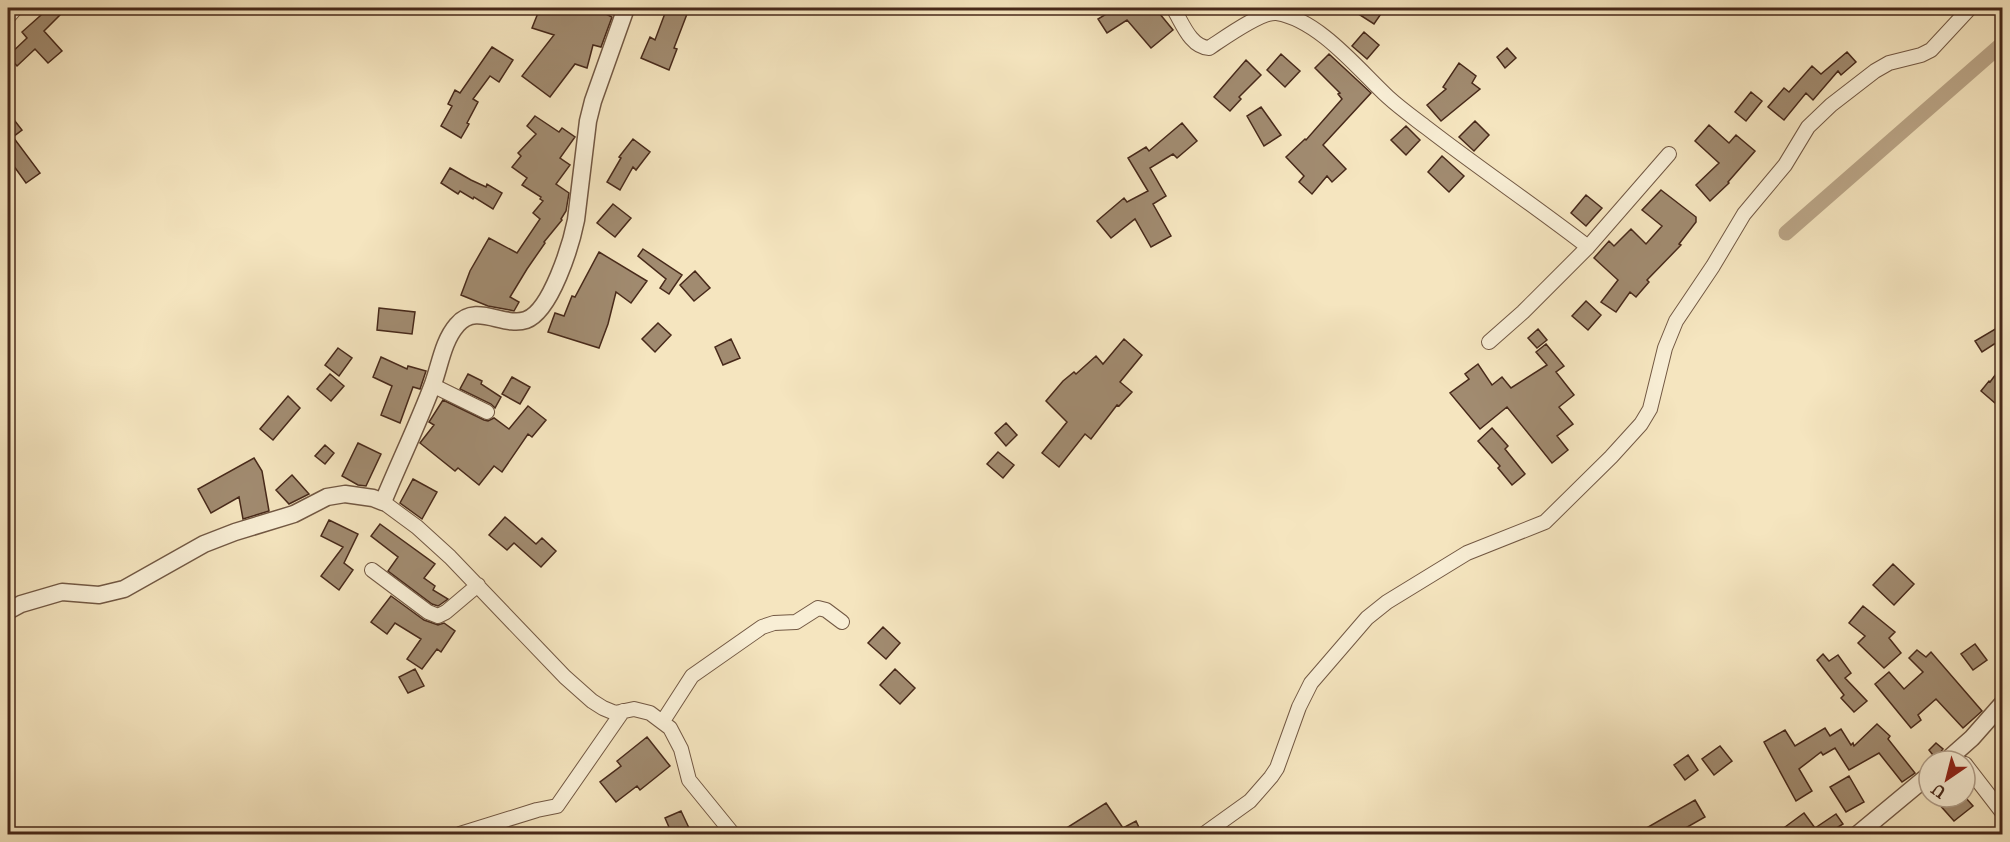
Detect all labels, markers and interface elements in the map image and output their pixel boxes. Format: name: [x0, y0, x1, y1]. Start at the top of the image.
north arrow: [1917, 749, 1977, 809]
text: U: [1928, 779, 1949, 802]

